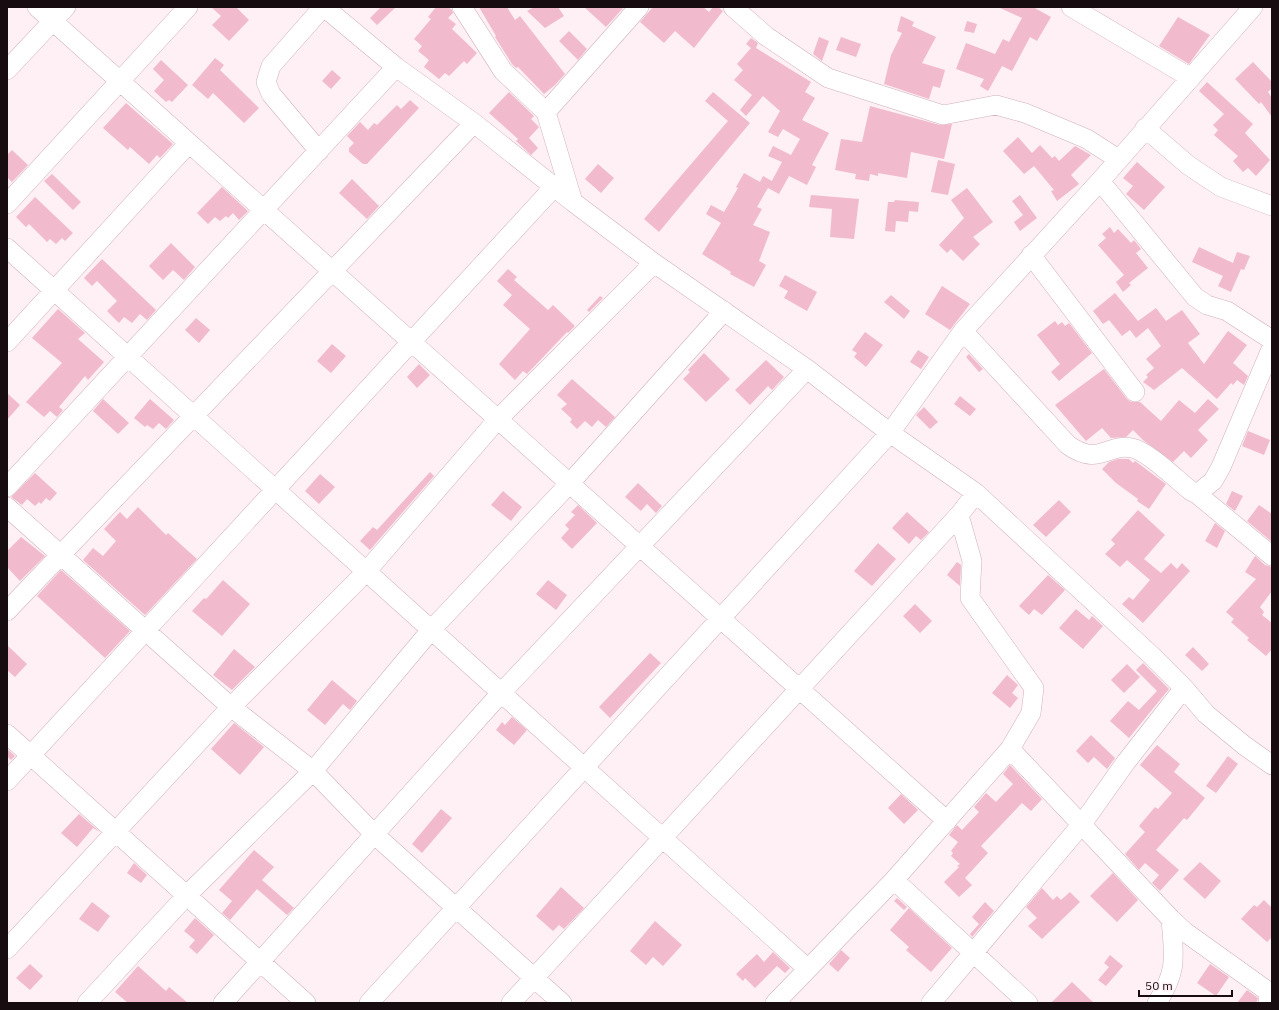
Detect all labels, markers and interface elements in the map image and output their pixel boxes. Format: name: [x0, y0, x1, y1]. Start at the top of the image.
scale bar: [1139, 972, 1232, 998]
text: 50 m: [1145, 978, 1173, 993]

